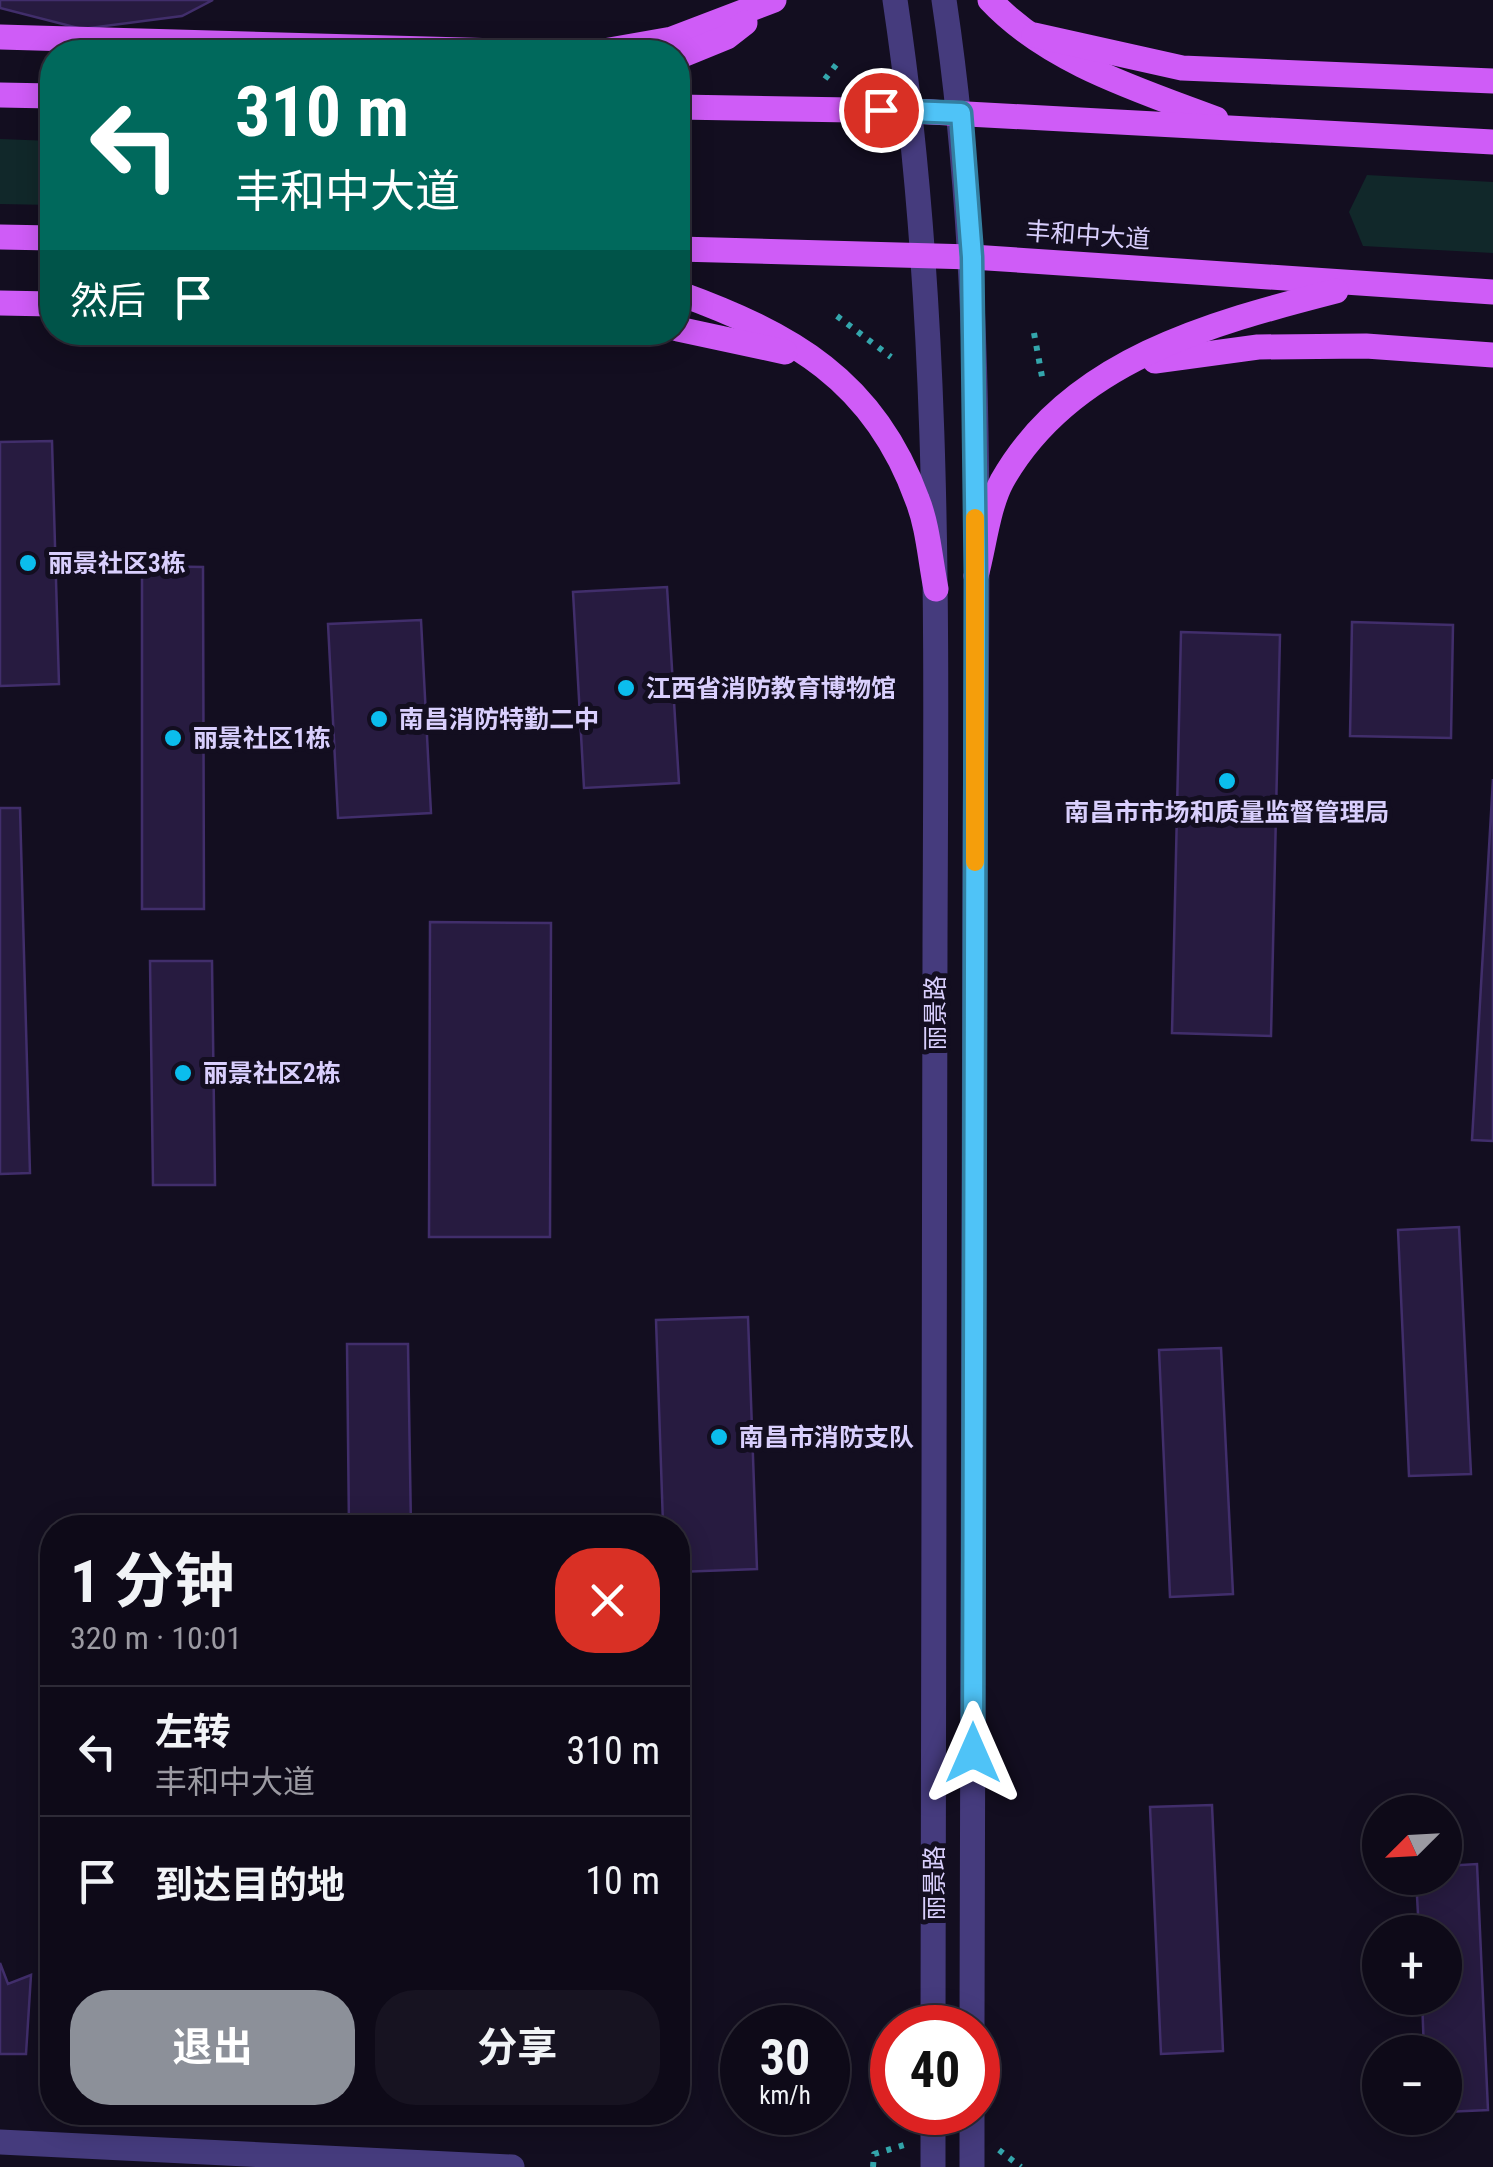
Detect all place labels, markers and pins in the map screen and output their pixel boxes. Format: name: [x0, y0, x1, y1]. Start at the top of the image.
pin: [839, 68, 924, 153]
place label: 丽景社区3栋: [48, 549, 186, 578]
marker: 丽景社区3栋: [17, 552, 39, 574]
place label: 江西省消防教育博物馆: [646, 674, 896, 703]
marker: 江西省消防教育博物馆: [615, 677, 637, 699]
place label: 南昌消防特勤二中: [399, 705, 599, 734]
marker: 南昌消防特勤二中: [368, 708, 390, 730]
place label: 丽景社区1栋: [193, 724, 331, 753]
marker: 丽景社区1栋: [162, 727, 184, 749]
marker: 南昌市市场和质量监督管理局: [1216, 770, 1238, 792]
place label: 南昌市市场和质量监督管理局: [1064, 798, 1390, 827]
place label: 丽景社区2栋: [203, 1059, 341, 1088]
marker: 丽景社区2栋: [172, 1062, 194, 1084]
place label: 南昌市消防支队: [739, 1423, 914, 1452]
marker: 南昌市消防支队: [708, 1426, 730, 1448]

